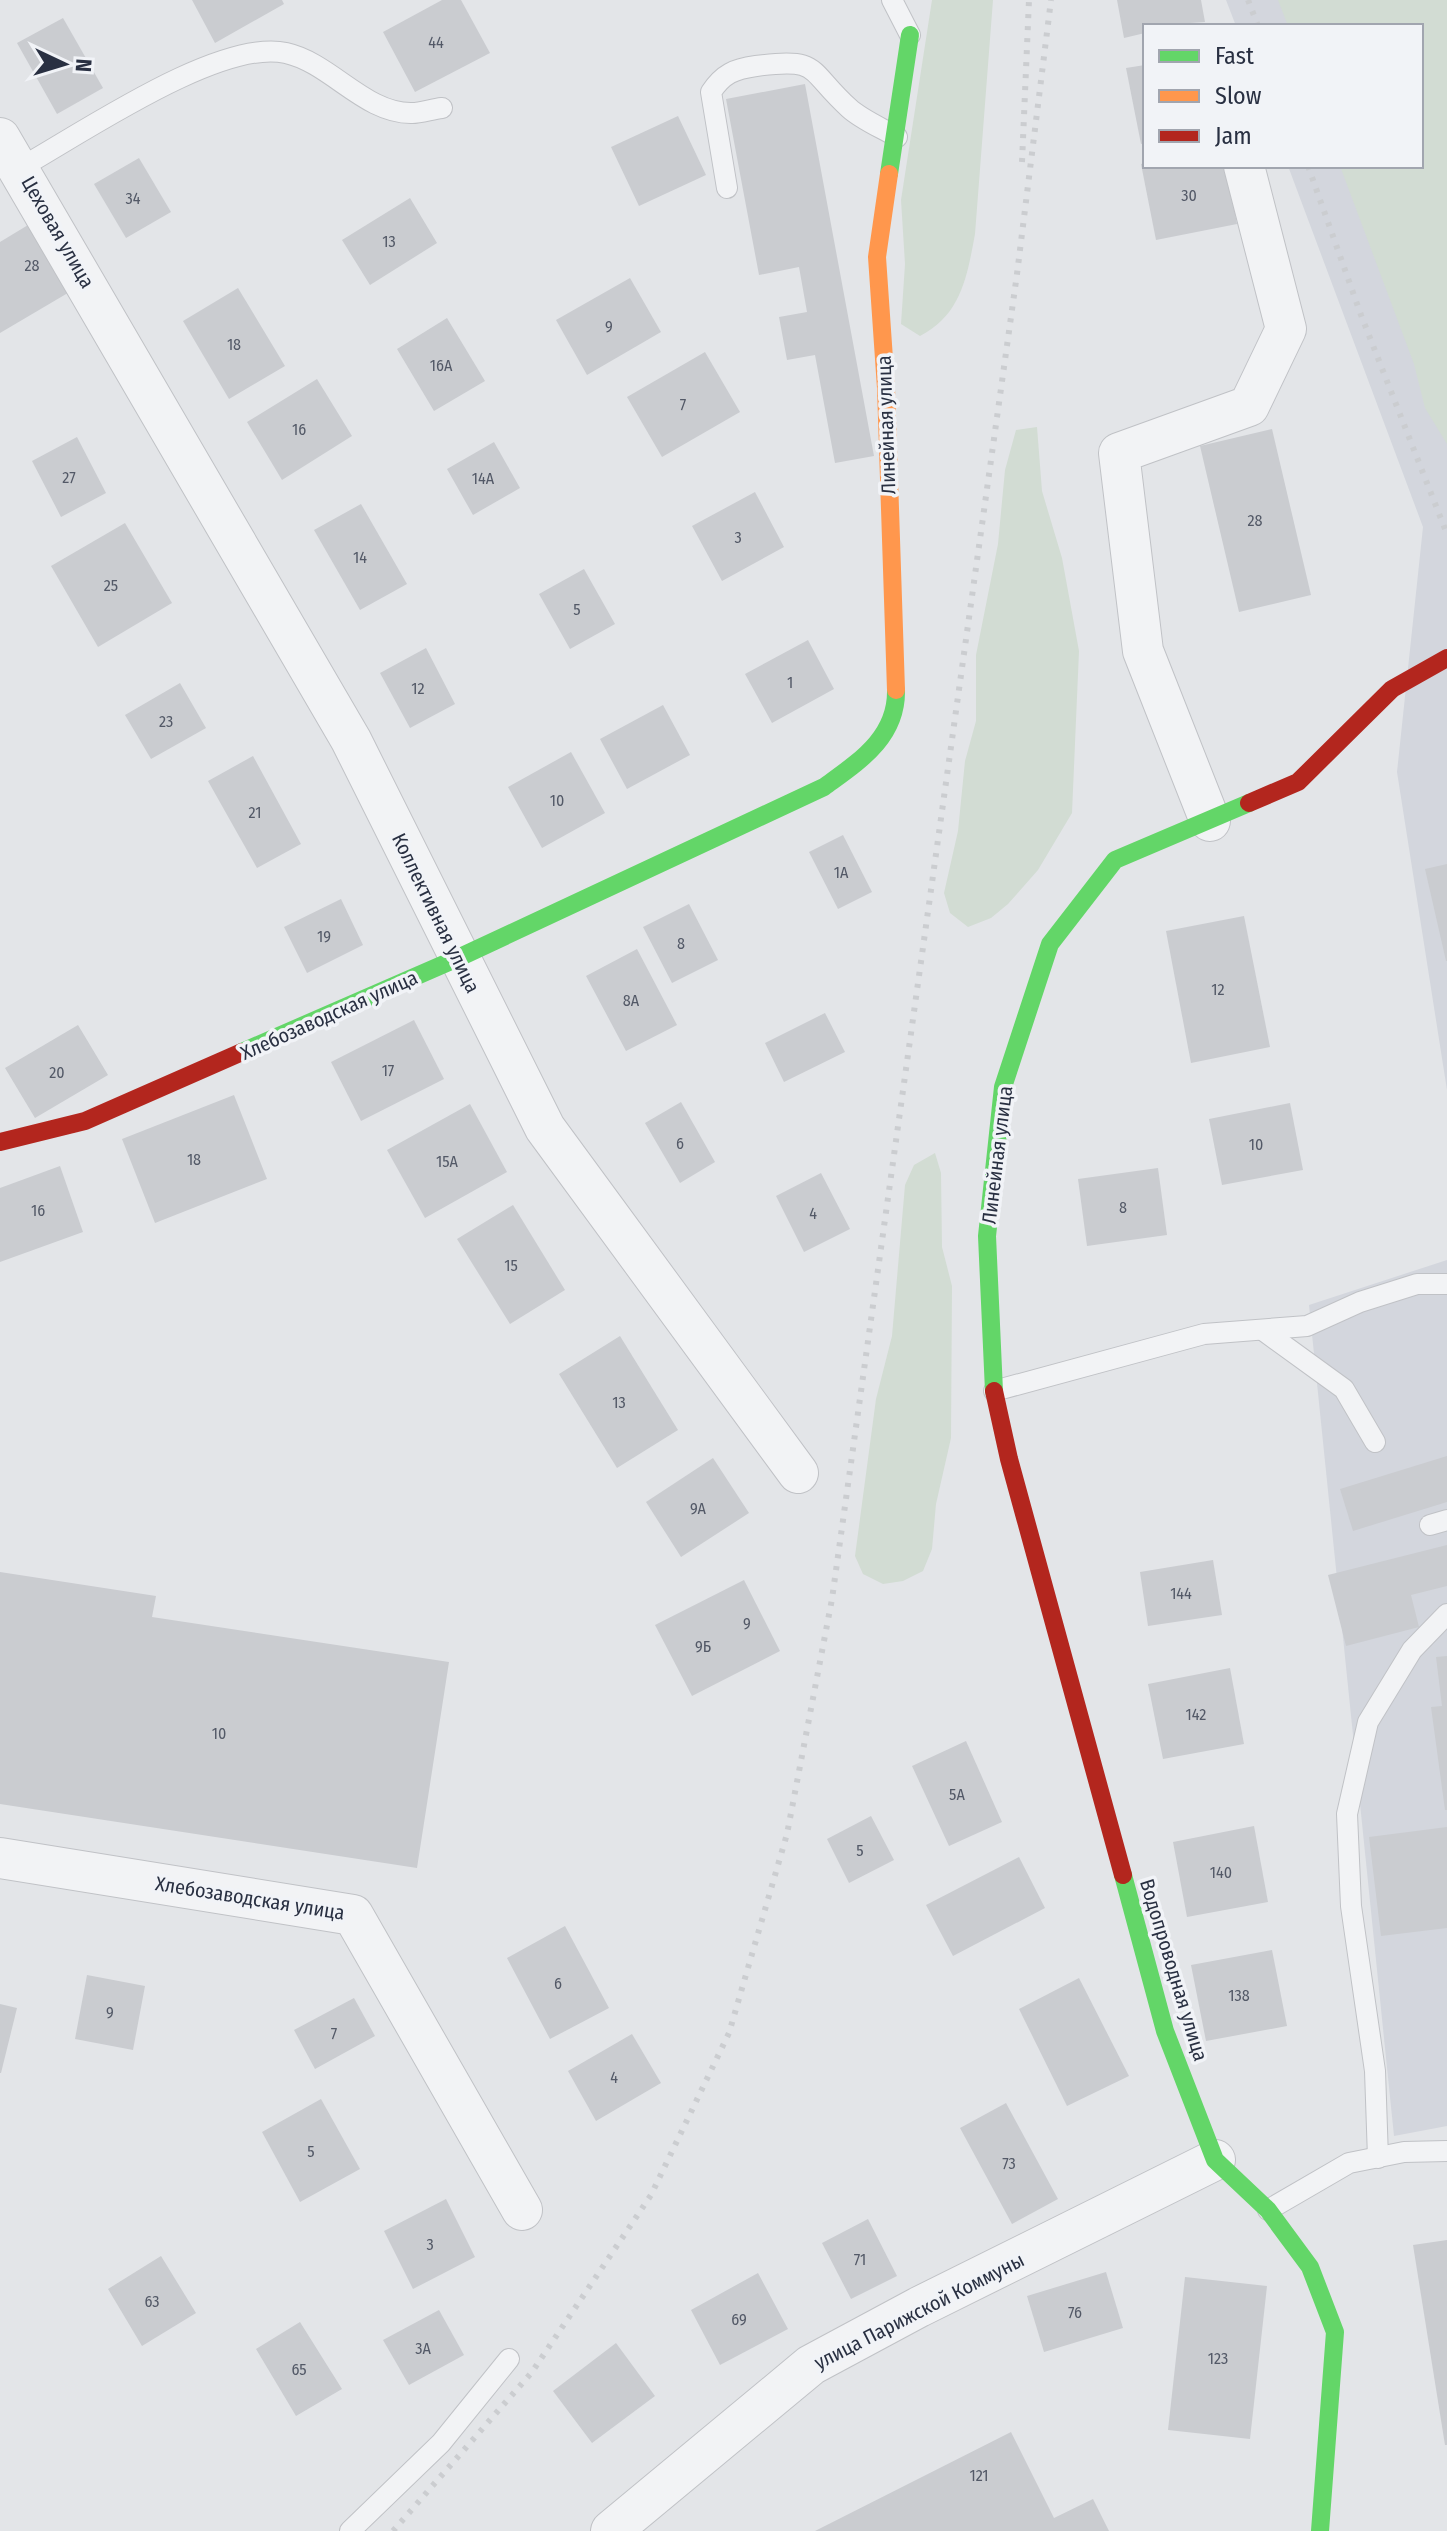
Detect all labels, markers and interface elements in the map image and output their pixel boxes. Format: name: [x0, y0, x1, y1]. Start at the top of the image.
north arrow: [24, 24, 104, 104]
legend: [1143, 24, 1423, 168]
house number: 44: [428, 33, 444, 52]
text: Fast: [1215, 42, 1254, 70]
text: N: [70, 58, 97, 73]
text: Slow: [1215, 82, 1262, 110]
text: Jam: [1215, 122, 1252, 150]
street label: Цеховая улица: [16, 172, 100, 292]
house number: 30: [1181, 186, 1197, 205]
house number: 34: [126, 189, 141, 208]
house number: 13: [382, 232, 396, 251]
house number: 28: [24, 256, 40, 275]
house number: 9: [605, 317, 613, 336]
house number: 18: [227, 335, 241, 354]
street label: Линейная улица: [872, 355, 900, 495]
house number: 16А: [430, 356, 453, 375]
house number: 7: [680, 395, 687, 414]
house number: 16: [292, 420, 306, 439]
house number: 27: [62, 468, 76, 487]
house number: 14А: [472, 469, 495, 488]
house number: 28: [1247, 511, 1263, 530]
house number: 3: [734, 528, 742, 547]
house number: 14: [353, 548, 367, 567]
house number: 25: [104, 576, 118, 595]
house number: 5: [573, 600, 581, 619]
house number: 1: [787, 673, 793, 692]
house number: 12: [411, 679, 425, 698]
house number: 23: [159, 712, 173, 731]
house number: 10: [550, 791, 564, 810]
house number: 21: [249, 803, 261, 822]
street label: Коллективная улица: [387, 829, 485, 997]
house number: 1А: [834, 863, 849, 882]
house number: 19: [317, 927, 331, 946]
house number: 8: [677, 934, 685, 953]
street label: Хлебозаводская улица: [237, 965, 421, 1065]
house number: 12: [1211, 980, 1225, 999]
house number: 8А: [623, 991, 640, 1010]
house number: 17: [382, 1061, 395, 1080]
house number: 20: [49, 1063, 65, 1082]
street label: Линейная улица: [977, 1085, 1017, 1225]
house number: 6: [676, 1134, 684, 1153]
house number: 10: [1249, 1135, 1263, 1154]
house number: 18: [187, 1150, 201, 1169]
house number: 15А: [436, 1152, 459, 1171]
house number: 8: [1119, 1198, 1127, 1217]
house number: 16: [31, 1201, 45, 1220]
house number: 4: [809, 1204, 817, 1223]
house number: 15: [504, 1256, 518, 1275]
house number: 13: [612, 1393, 626, 1412]
house number: 9А: [690, 1499, 707, 1518]
house number: 144: [1170, 1584, 1192, 1603]
house number: 9: [743, 1614, 751, 1633]
house number: 9Б: [695, 1637, 711, 1656]
house number: 142: [1186, 1705, 1206, 1724]
house number: 10: [212, 1724, 226, 1743]
house number: 5А: [949, 1785, 965, 1804]
house number: 5: [856, 1841, 864, 1860]
house number: 140: [1210, 1863, 1232, 1882]
street label: Хлебозаводская улица: [154, 1871, 346, 1925]
street label: Водопроводная улица: [1135, 1876, 1213, 2064]
house number: 6: [554, 1974, 562, 1993]
house number: 138: [1228, 1986, 1250, 2005]
house number: 9: [106, 2003, 114, 2022]
house number: 7: [331, 2024, 338, 2043]
house number: 4: [610, 2068, 618, 2087]
house number: 5: [307, 2142, 315, 2161]
house number: 73: [1002, 2154, 1016, 2173]
house number: 3: [426, 2235, 434, 2254]
street label: улица Парижской Коммуны: [810, 2248, 1028, 2374]
house number: 71: [854, 2250, 866, 2269]
house number: 63: [144, 2292, 160, 2311]
house number: 76: [1068, 2303, 1082, 2322]
house number: 69: [731, 2310, 747, 2329]
house number: 3А: [415, 2339, 431, 2358]
house number: 123: [1208, 2349, 1228, 2368]
house number: 65: [291, 2360, 307, 2379]
house number: 121: [969, 2466, 989, 2485]

